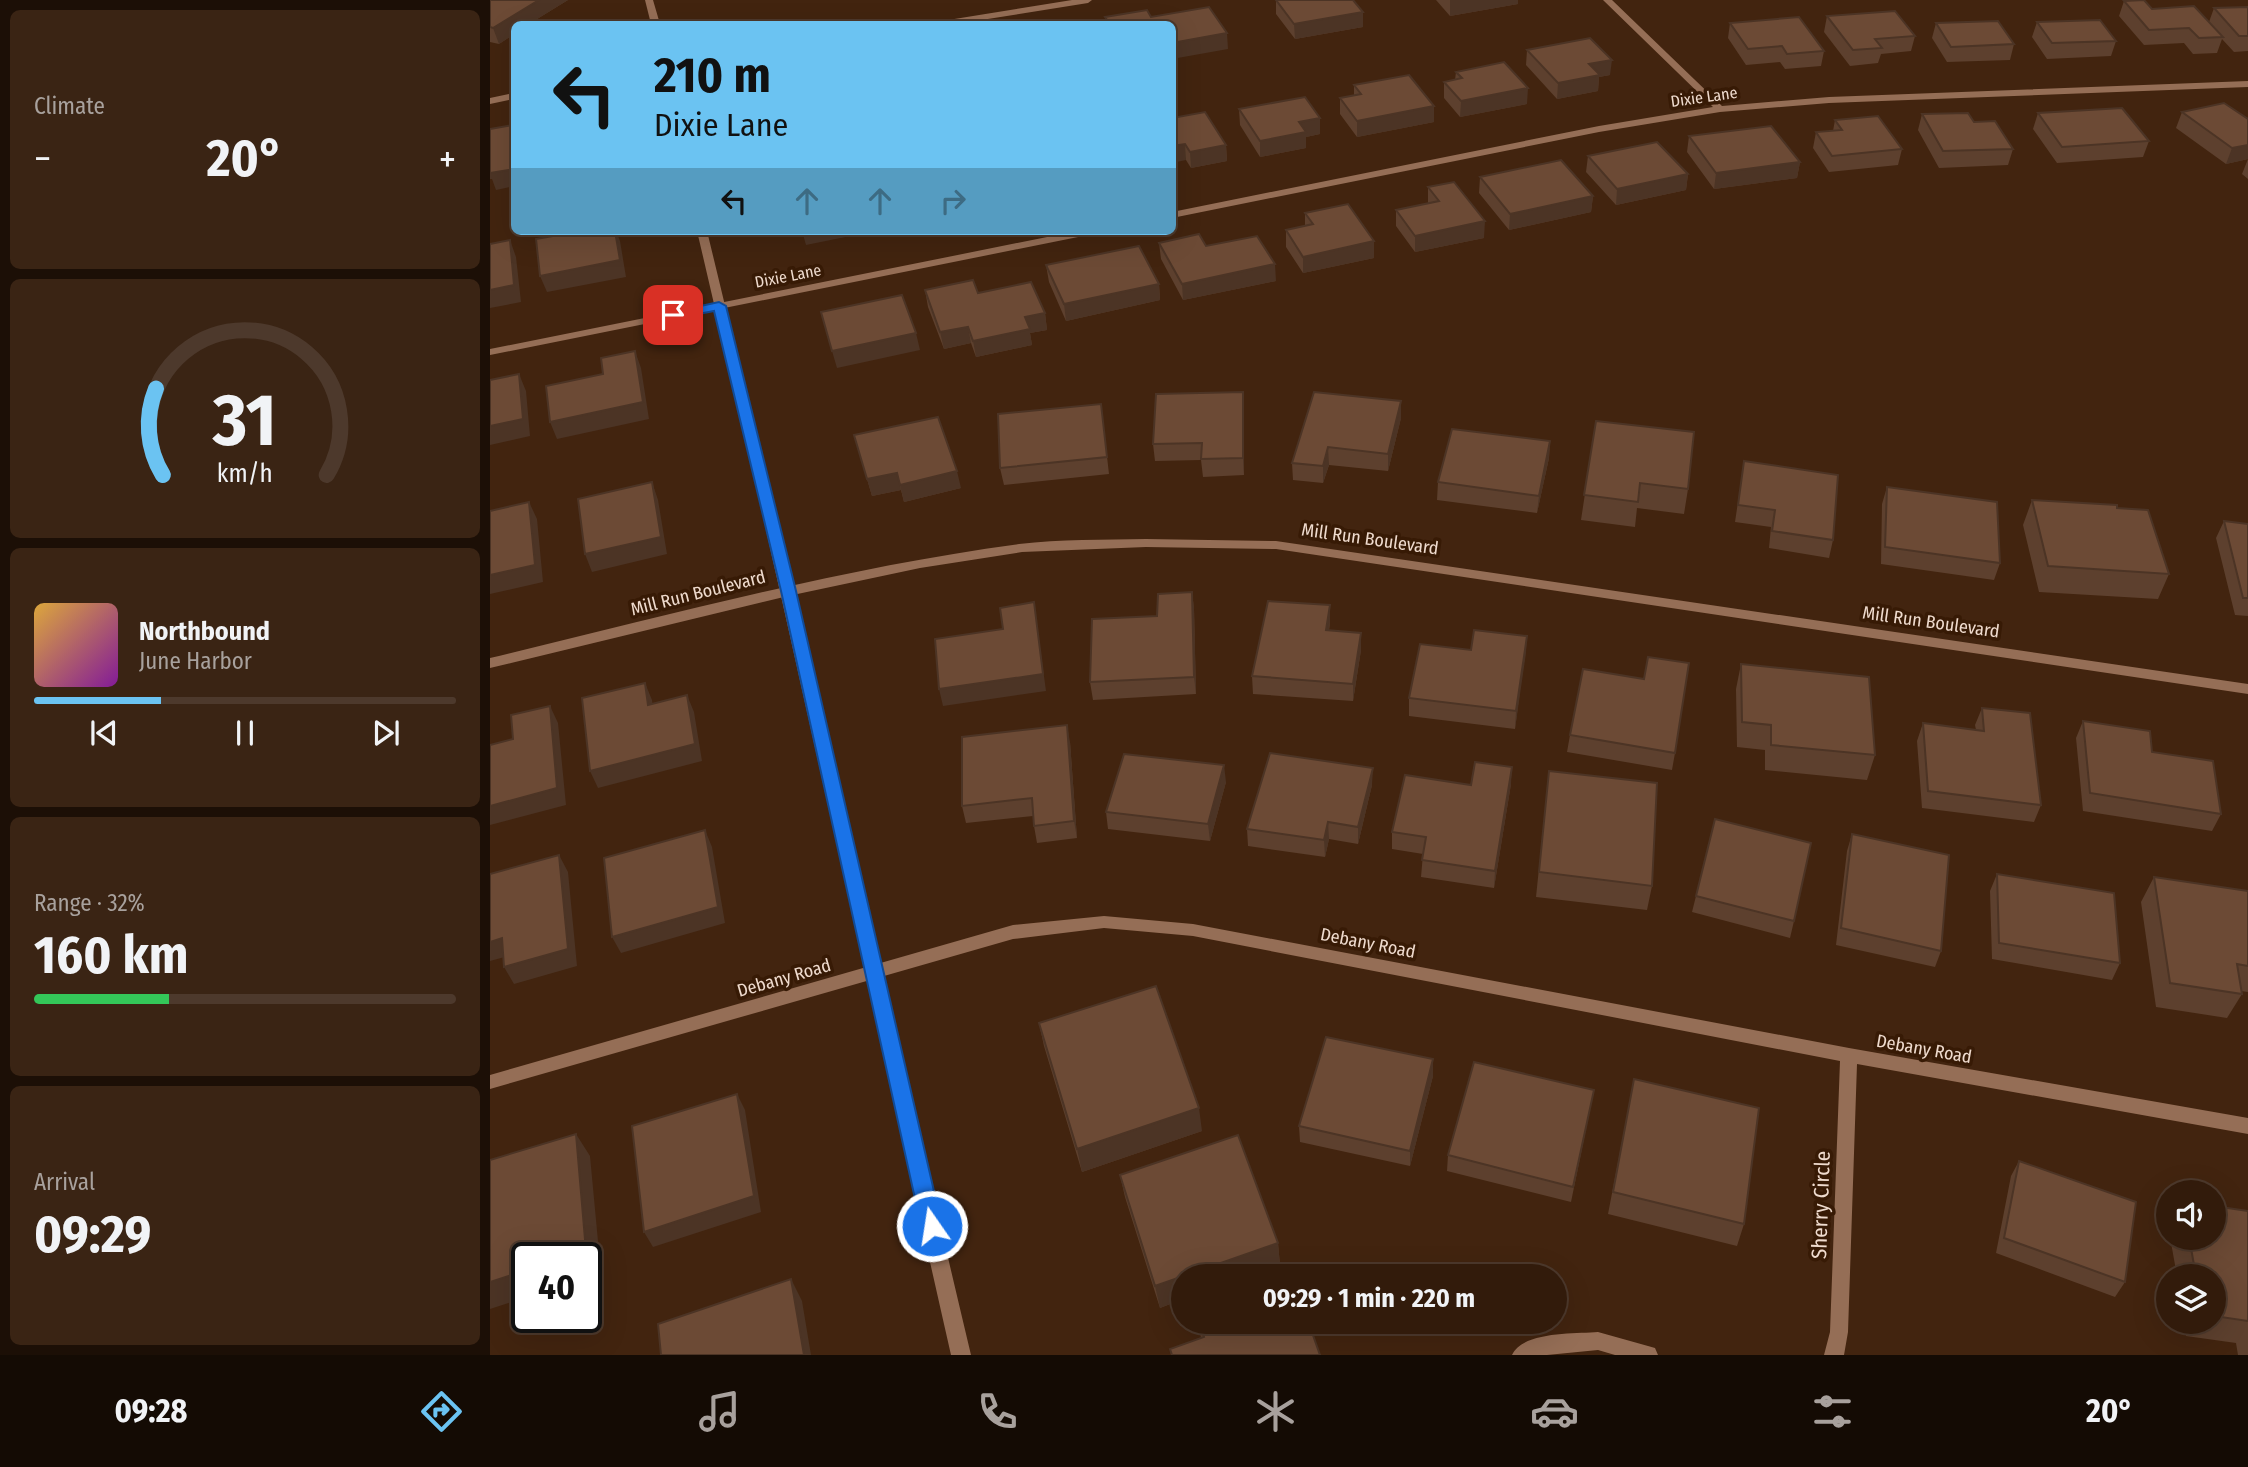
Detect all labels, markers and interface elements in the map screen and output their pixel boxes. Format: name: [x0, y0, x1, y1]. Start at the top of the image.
text: 210 m: [654, 46, 771, 105]
icon: left: [539, 49, 630, 140]
street label: Dixie Lane: [1669, 83, 1739, 111]
text: Climate: [34, 92, 105, 120]
text: Dixie Lane: [654, 106, 788, 144]
text: 20°: [207, 127, 283, 190]
text: −: [34, 136, 51, 182]
text: +: [439, 136, 456, 182]
icon: left: [715, 182, 753, 220]
icon: ahead: [788, 182, 826, 220]
icon: ahead: [861, 182, 899, 220]
icon: right: [934, 182, 972, 220]
street label: Dixie Lane: [753, 260, 823, 292]
pin: [643, 285, 703, 345]
icon: arrive: [654, 296, 692, 334]
text: 31: [212, 377, 277, 464]
text: km/h: [217, 458, 273, 488]
street label: Mill Run Boulevard: [1300, 518, 1440, 560]
street label: Mill Run Boulevard: [628, 566, 768, 620]
street label: Mill Run Boulevard: [1861, 601, 2001, 643]
text: Northbound: [139, 616, 270, 647]
text: June Harbor: [139, 647, 252, 675]
icon: previous: [85, 714, 123, 752]
icon: pause: [226, 714, 264, 752]
icon: next: [367, 714, 405, 752]
text: Range · 32%: [34, 889, 145, 917]
street label: Debany Road: [1319, 923, 1417, 963]
text: 160 km: [34, 924, 189, 987]
street label: Debany Road: [735, 954, 833, 1002]
street label: Debany Road: [1875, 1030, 1973, 1068]
street label: Sherry Circle: [1806, 1150, 1836, 1260]
text: Arrival: [34, 1168, 95, 1196]
map controls: [2156, 1180, 2226, 1334]
button: sound: [2156, 1180, 2226, 1250]
position arrow: [895, 1189, 969, 1263]
text: 09:29: [34, 1203, 151, 1266]
speed limit sign: 40: [511, 1242, 602, 1333]
button: layers: [2156, 1264, 2226, 1334]
text: 09:29 · 1 min · 220 m: [1263, 1283, 1475, 1314]
icon: directions: [417, 1387, 466, 1436]
icon: music: [695, 1387, 744, 1436]
icon: phone: [973, 1387, 1022, 1436]
icon: climate: [1251, 1387, 1300, 1436]
icon: car: [1530, 1387, 1579, 1436]
icon: filters: [1808, 1387, 1857, 1436]
text: 09:28: [115, 1392, 187, 1430]
text: 20°: [2086, 1392, 2133, 1430]

